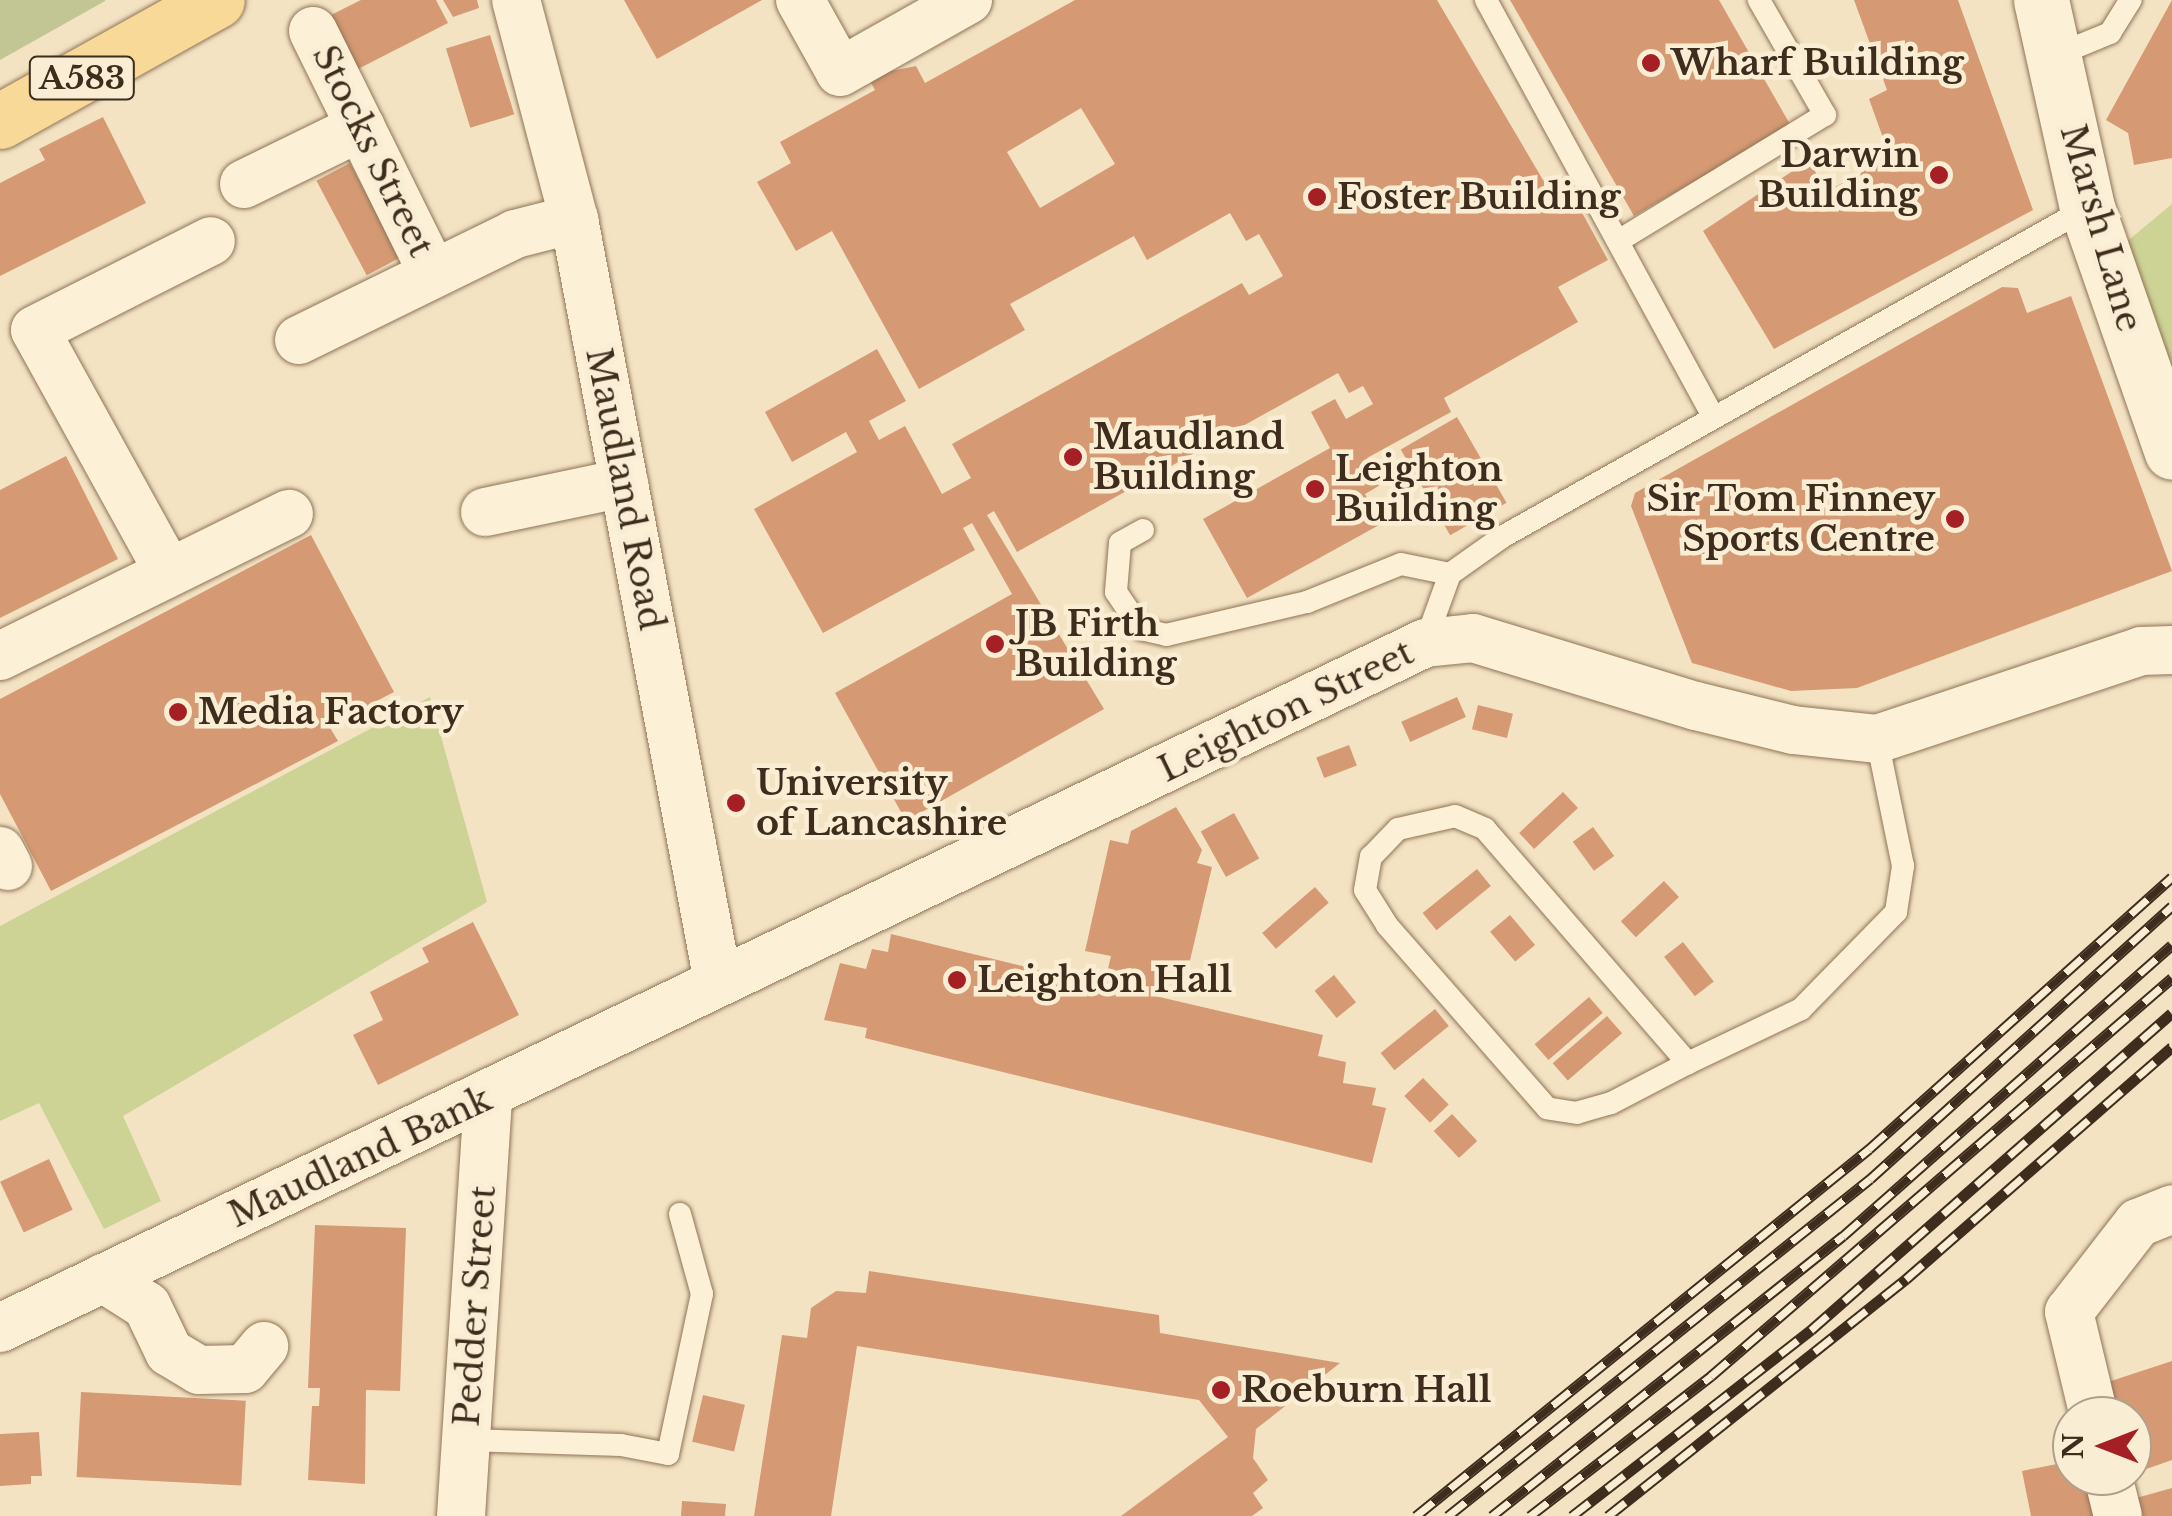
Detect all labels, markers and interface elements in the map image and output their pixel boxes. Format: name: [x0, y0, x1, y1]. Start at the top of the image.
street label: Stocks Street: [304, 38, 442, 264]
place label: Wharf Building: [1671, 42, 1964, 84]
road number: A583: [27, 51, 137, 105]
marker: Wharf Building: [1640, 52, 1662, 74]
street label: Marsh Lane: [2051, 120, 2151, 336]
place label: Darwin Building: [1758, 134, 1919, 216]
marker: Darwin Building: [1928, 164, 1950, 186]
place label: Foster Building: [1337, 176, 1621, 218]
marker: Foster Building: [1306, 186, 1328, 208]
street label: Maudland Road: [577, 344, 673, 634]
place label: Maudland Building: [1093, 416, 1285, 498]
marker: Maudland Building: [1062, 446, 1084, 468]
place label: Leighton Building: [1335, 448, 1503, 530]
marker: Leighton Building: [1304, 478, 1326, 500]
place label: Sir Tom Finney Sports Centre: [1645, 478, 1935, 560]
marker: Sir Tom Finney Sports Centre: [1944, 508, 1966, 530]
place label: JB Firth Building: [1015, 603, 1176, 685]
street label: Leighton Street: [1152, 631, 1420, 791]
marker: JB Firth Building: [984, 633, 1006, 655]
place label: Media Factory: [198, 691, 464, 733]
marker: Media Factory: [167, 701, 189, 723]
place label: University of Lancashire: [756, 762, 1007, 844]
marker: University of Lancashire: [725, 792, 747, 814]
place label: Leighton Hall: [977, 959, 1232, 1001]
marker: Leighton Hall: [946, 969, 968, 991]
street label: Maudland Bank: [222, 1078, 498, 1236]
street label: Pedder Street: [446, 1184, 504, 1428]
place label: Roeburn Hall: [1241, 1369, 1491, 1411]
marker: Roeburn Hall: [1210, 1379, 1232, 1401]
north arrow: [2052, 1396, 2152, 1496]
text: N: [2056, 1433, 2091, 1459]

